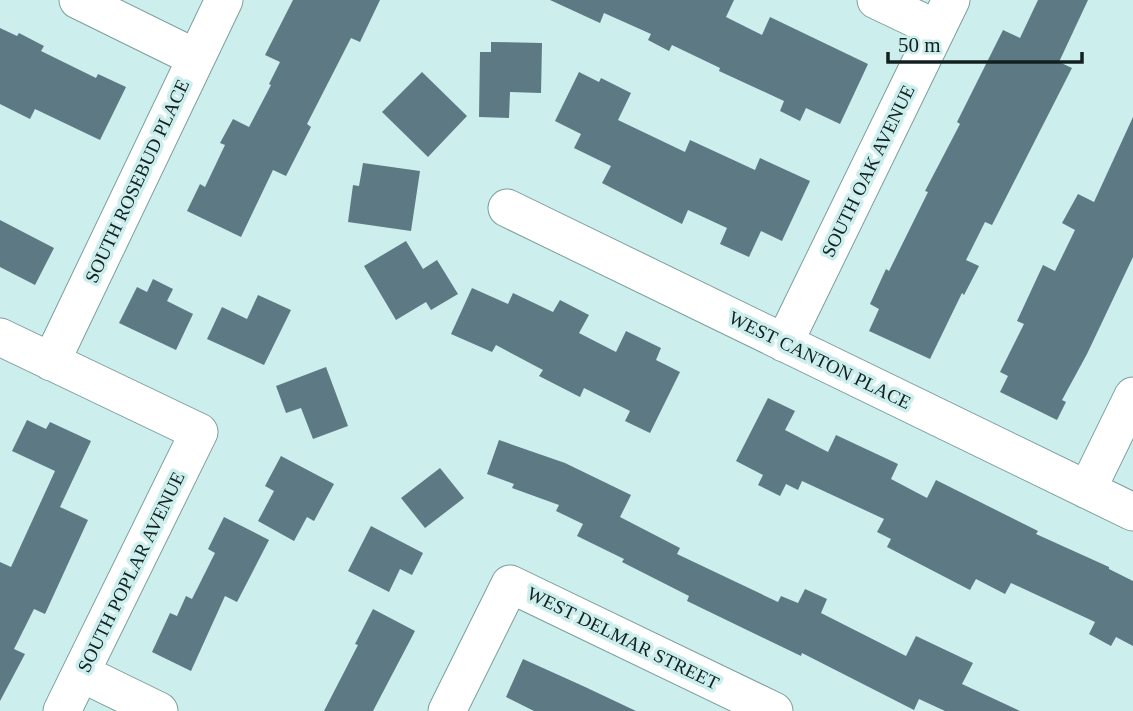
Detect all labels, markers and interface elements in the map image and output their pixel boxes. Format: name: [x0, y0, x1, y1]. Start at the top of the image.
scale bar: [888, 21, 1082, 65]
text: 50 m: [898, 33, 941, 57]
street label: SOUTH ROSEBUD PLACE: [81, 76, 193, 286]
street label: SOUTH OAK AVENUE: [817, 82, 919, 260]
street label: WEST CANTON PLACE: [726, 307, 914, 413]
street label: SOUTH POPLAR AVENUE: [73, 468, 189, 676]
street label: WEST DELMAR STREET: [524, 582, 723, 694]

